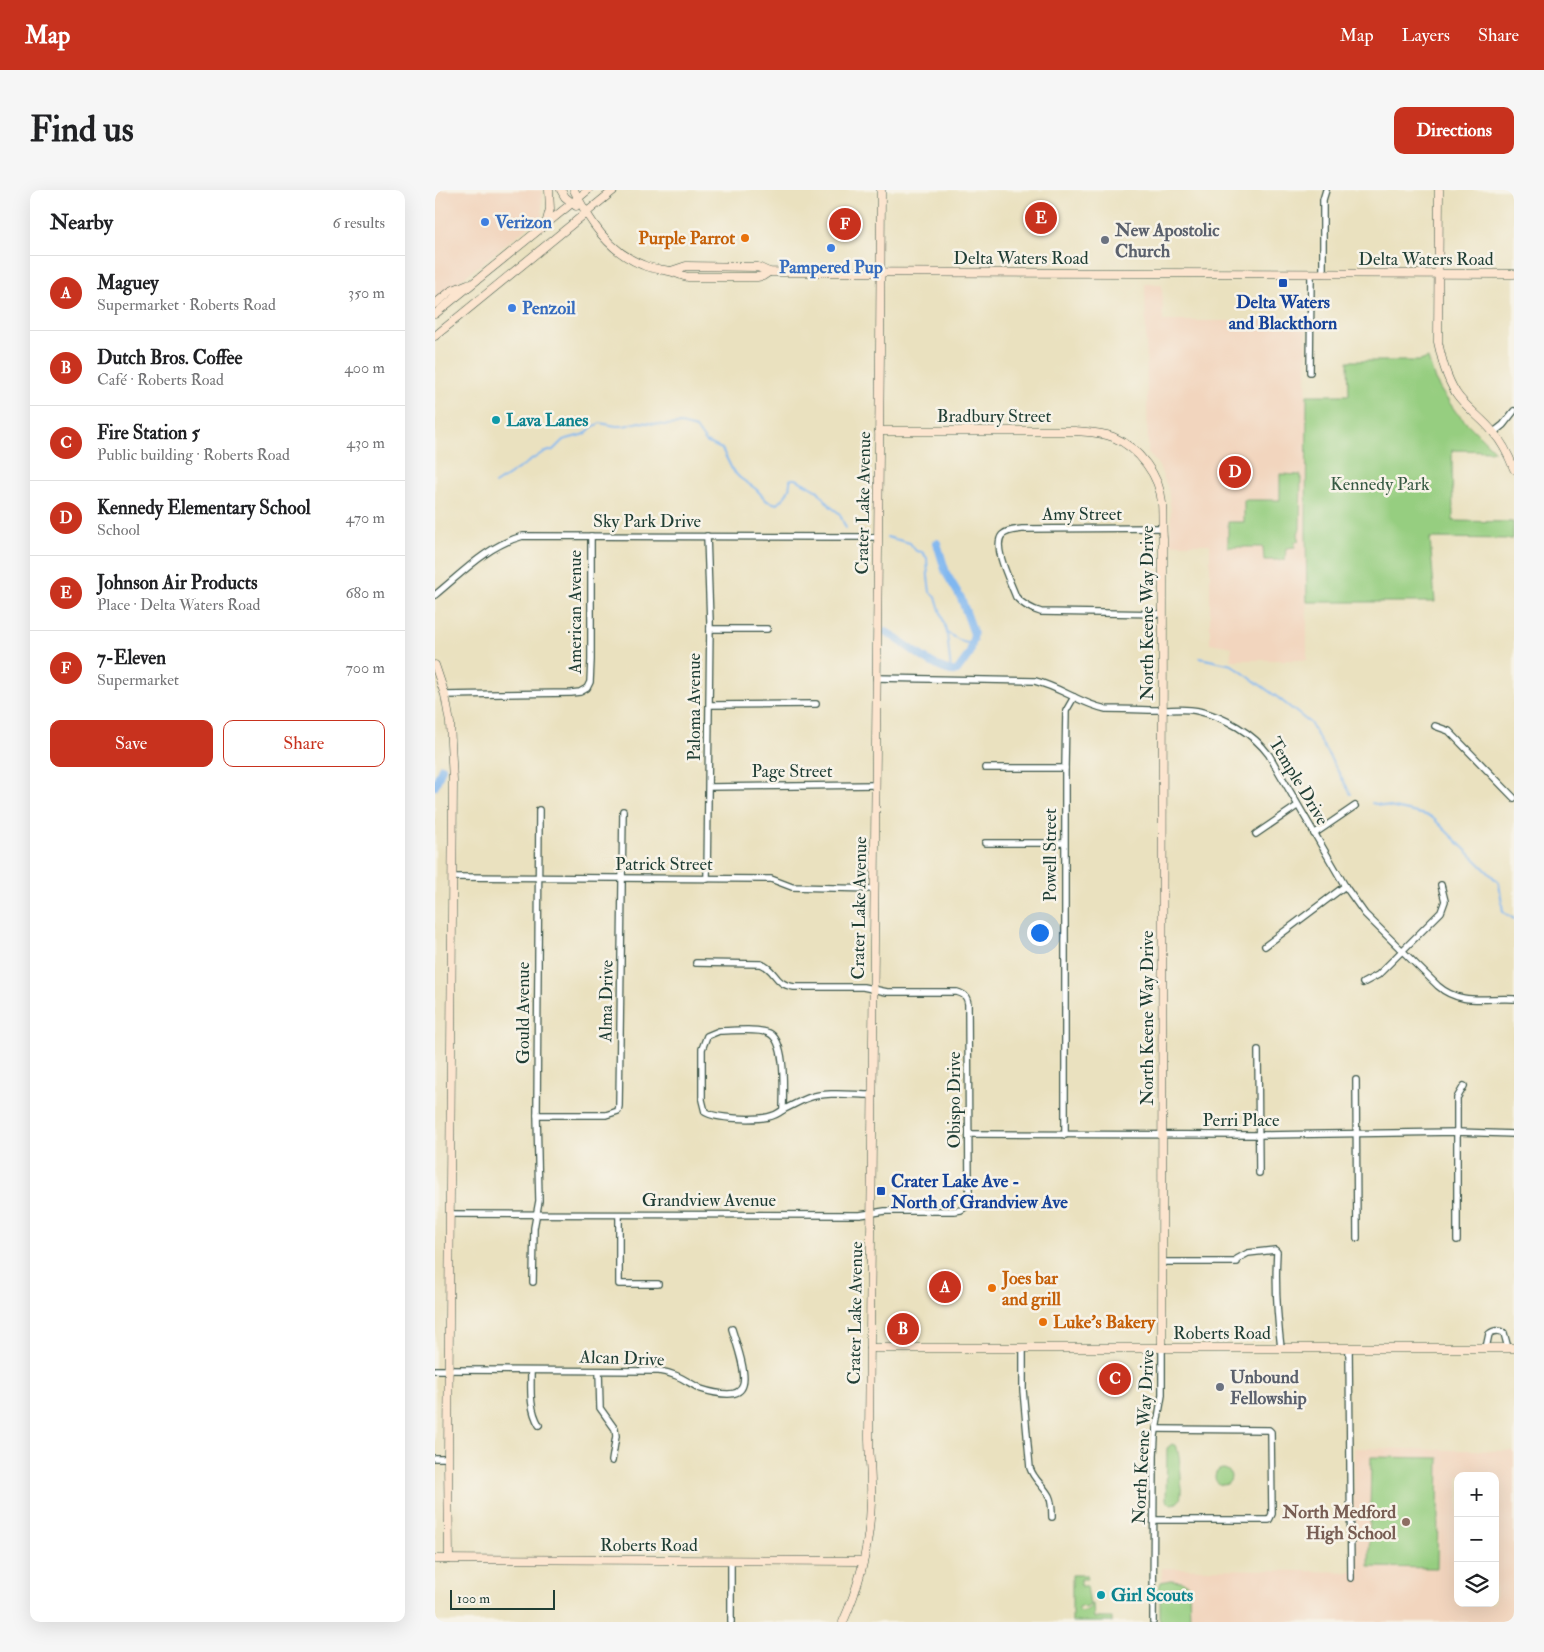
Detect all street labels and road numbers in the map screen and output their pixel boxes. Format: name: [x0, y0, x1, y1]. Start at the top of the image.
street label: Delta Waters Road: [953, 247, 1089, 270]
street label: Delta Waters Road: [1358, 248, 1494, 271]
street label: Bradbury Street: [937, 405, 1051, 428]
street label: Crater Lake Avenue: [851, 431, 876, 575]
street label: Amy Street: [1041, 503, 1122, 526]
street label: Sky Park Drive: [593, 510, 702, 533]
street label: North Keene Way Drive: [1136, 525, 1159, 701]
street label: American Avenue: [564, 549, 587, 675]
street label: Paloma Avenue: [683, 653, 706, 761]
street label: Temple Drive: [1263, 733, 1334, 830]
street label: Page Street: [751, 760, 833, 783]
street label: Powell Street: [1039, 808, 1062, 902]
street label: Crater Lake Avenue: [847, 836, 872, 980]
street label: Patrick Street: [615, 853, 713, 876]
street label: North Keene Way Drive: [1136, 930, 1159, 1106]
street label: Alma Drive: [594, 959, 619, 1043]
street label: Gould Avenue: [512, 961, 535, 1064]
street label: Obispo Drive: [943, 1051, 966, 1149]
street label: Perri Place: [1203, 1109, 1280, 1132]
street label: Grandview Avenue: [642, 1189, 777, 1212]
street label: Crater Lake Avenue: [843, 1241, 868, 1385]
street label: Roberts Road: [1173, 1322, 1271, 1345]
street label: Alcan Drive: [578, 1345, 665, 1371]
street label: North Keene Way Drive: [1127, 1349, 1160, 1525]
street label: Roberts Road: [600, 1534, 698, 1557]

